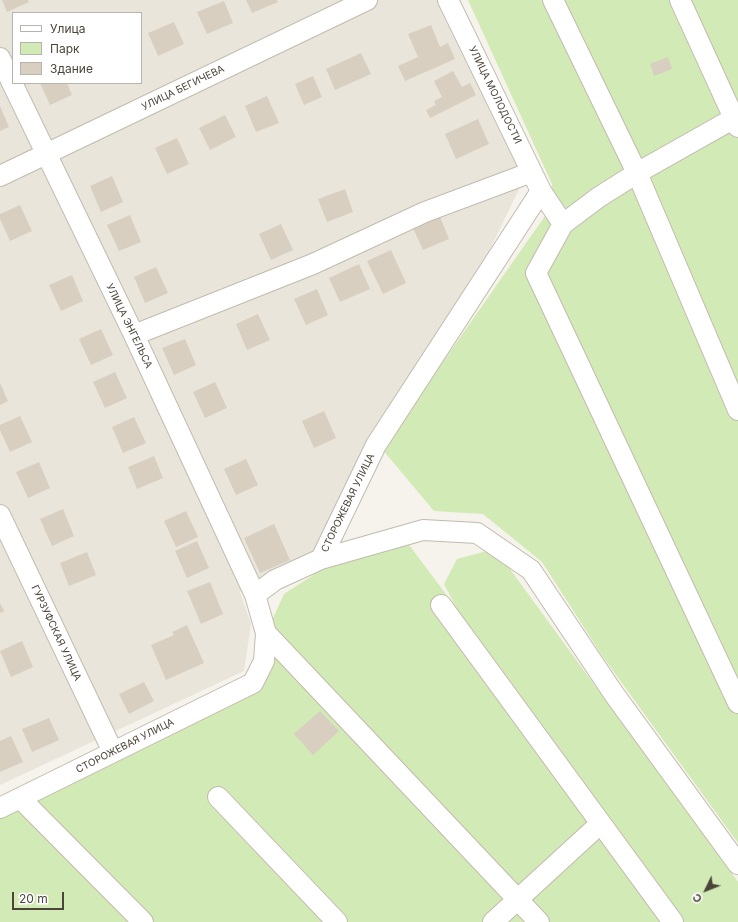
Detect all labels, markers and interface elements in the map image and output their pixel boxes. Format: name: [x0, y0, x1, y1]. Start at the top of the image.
legend: [12, 12, 142, 84]
text: Улица: [50, 21, 85, 36]
text: Парк: [50, 41, 80, 56]
street label: УЛИЦА МОЛОДОСТИ: [466, 44, 524, 146]
text: Здание: [50, 61, 93, 76]
street label: УЛИЦА БЕГИЧЕВА: [140, 63, 226, 113]
street label: УЛИЦА ЭНГЕЛЬСА: [103, 282, 155, 370]
street label: СТОРОЖЕВАЯ УЛИЦА: [319, 452, 377, 554]
street label: ГУРЗУФСКАЯ УЛИЦА: [28, 583, 84, 683]
street label: СТОРОЖЕВАЯ УЛИЦА: [74, 716, 176, 776]
north arrow: [686, 870, 726, 910]
scale bar: [14, 884, 66, 910]
text: С: [689, 890, 705, 906]
text: 20 m: [19, 891, 48, 906]

